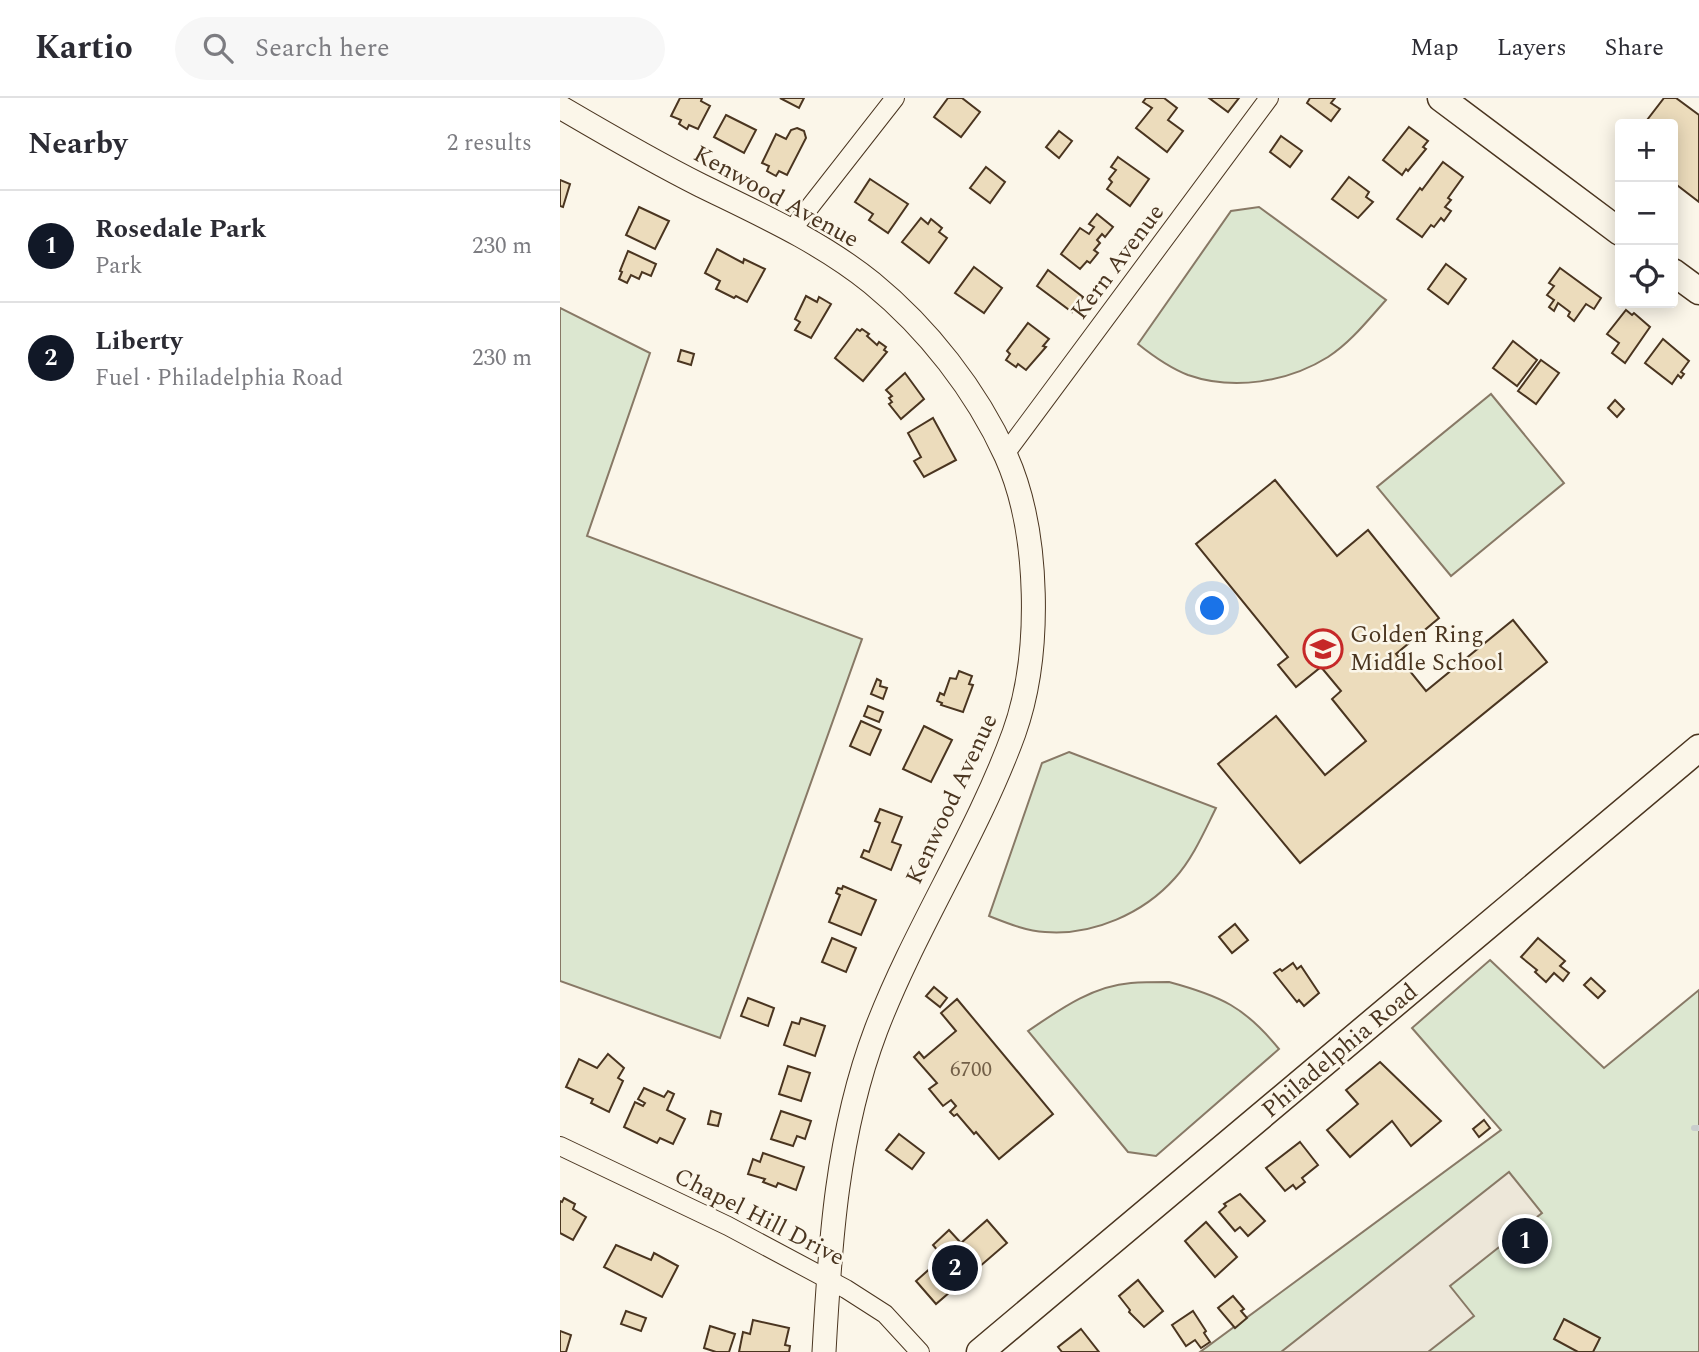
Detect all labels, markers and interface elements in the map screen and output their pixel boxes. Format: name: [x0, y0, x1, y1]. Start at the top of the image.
search box: [175, 17, 665, 80]
text: Kartio: [35, 23, 133, 73]
text: Search here: [255, 28, 390, 68]
icon: search: [199, 29, 237, 67]
text: Map: [1410, 30, 1459, 66]
text: Layers: [1497, 30, 1567, 66]
text: Share: [1605, 30, 1664, 66]
map controls: [1615, 119, 1678, 308]
button: +: [1615, 119, 1678, 182]
text: Nearby: [28, 121, 127, 167]
text: 2 results: [447, 126, 532, 161]
street label: Kenwood Avenue: [686, 136, 866, 258]
button: −: [1615, 182, 1678, 245]
street label: Kern Avenue: [1062, 196, 1174, 328]
text: Rosedale Park: [95, 209, 266, 249]
text: 1: [45, 229, 57, 264]
text: 230 m: [472, 229, 532, 264]
button: locate: [1615, 245, 1678, 308]
text: Park: [95, 249, 142, 284]
text: Liberty: [95, 321, 182, 361]
text: 2: [45, 341, 57, 376]
text: 230 m: [472, 341, 532, 376]
text: Fuel · Philadelphia Road: [95, 361, 343, 396]
your location: [1195, 591, 1229, 625]
place label: Golden Ring Middle School: [1350, 617, 1504, 681]
school or university icon: Golden Ring Middle School: [1302, 628, 1344, 670]
street label: Kenwood Avenue: [897, 708, 1007, 890]
street label: Philadelphia Road: [1254, 975, 1426, 1127]
house number: 6700: [950, 1054, 992, 1086]
street label: Chapel Hill Drive: [667, 1158, 851, 1276]
pin: 1: [1502, 1215, 1548, 1267]
pin: 2: [932, 1242, 978, 1294]

